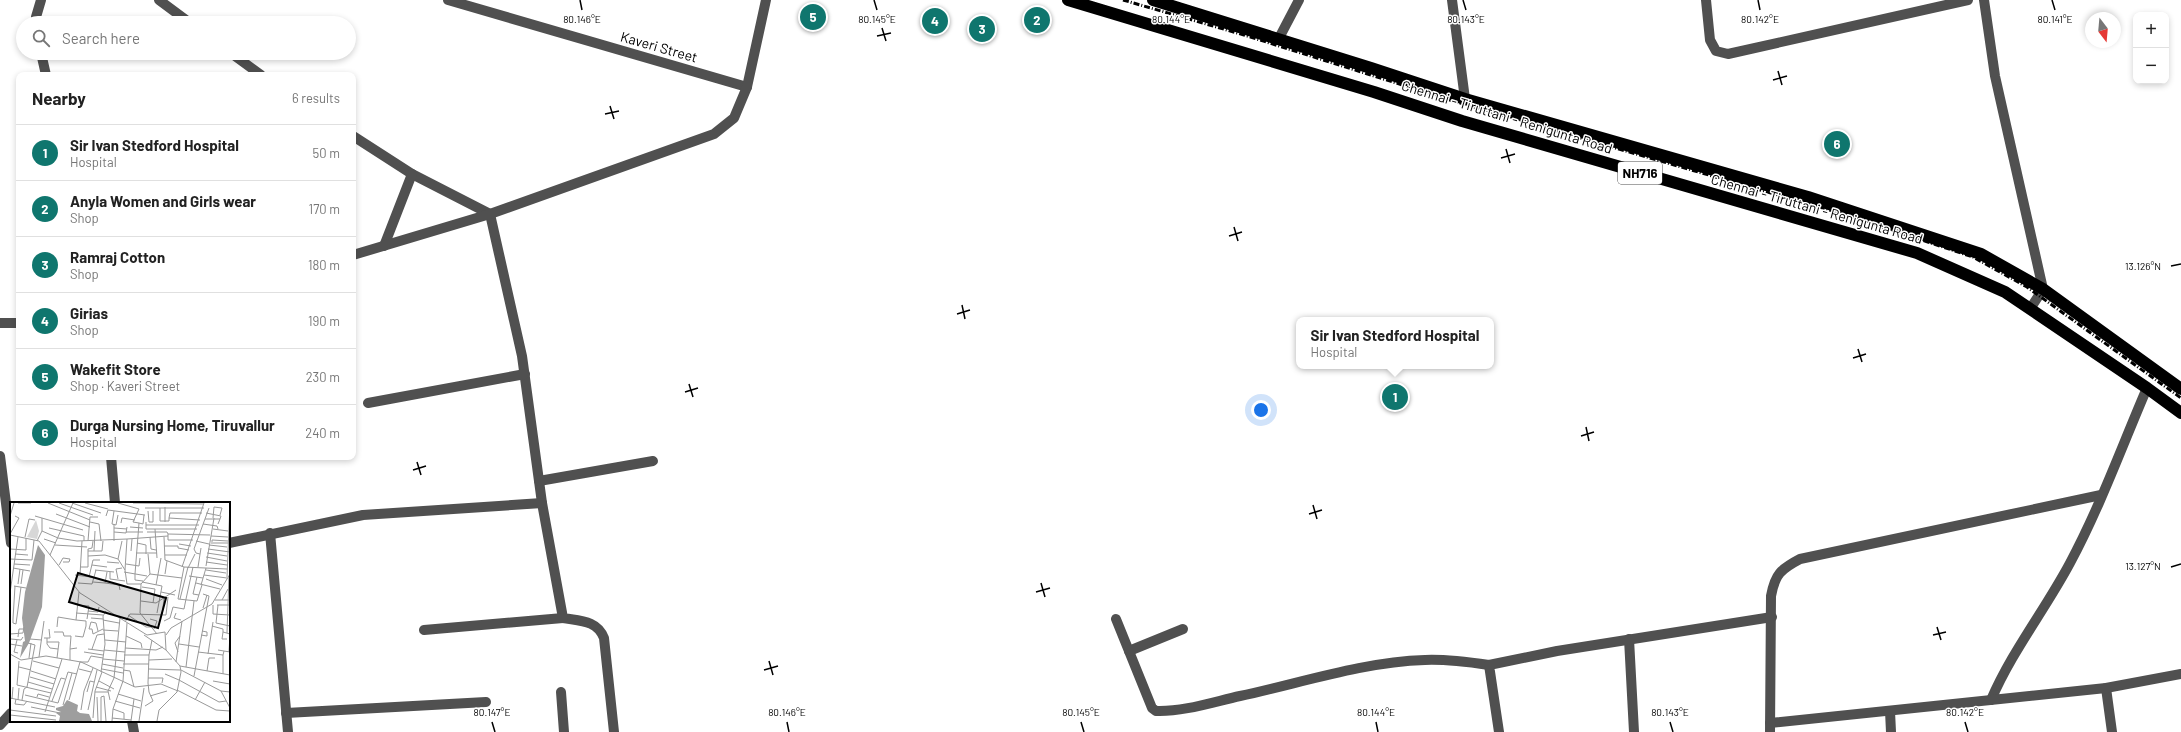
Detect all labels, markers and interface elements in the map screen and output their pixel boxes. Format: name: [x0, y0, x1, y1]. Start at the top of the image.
pin: 5: [800, 2, 826, 32]
pin: 2: [1024, 5, 1050, 35]
pin: 4: [922, 6, 948, 36]
north arrow: [2085, 12, 2121, 48]
map controls: [2133, 12, 2169, 84]
button: +: [2133, 12, 2169, 48]
text: 80.146°E: [563, 13, 601, 25]
text: 80.145°E: [858, 13, 896, 25]
text: 80.144°E: [1152, 13, 1190, 25]
text: 80.143°E: [1447, 13, 1485, 25]
text: 80.142°E: [1741, 13, 1779, 25]
text: 80.141°E: [2037, 13, 2073, 25]
pin: 3: [969, 14, 995, 44]
search box: [16, 16, 356, 60]
icon: search: [30, 27, 52, 49]
street label: Kaveri Street: [619, 27, 700, 66]
text: Search here: [62, 29, 140, 47]
button: −: [2133, 48, 2169, 84]
street label: Chennai - Tiruttani - Renigunta Road: [1400, 76, 1615, 157]
text: Nearby: [32, 88, 86, 108]
text: 6 results: [292, 90, 340, 106]
pin: 6: [1824, 129, 1850, 159]
text: Sir Ivan Stedford Hospital: [70, 136, 239, 154]
text: 1: [43, 145, 47, 161]
text: 50 m: [313, 145, 340, 161]
text: Hospital: [70, 154, 117, 170]
road number: NH716: [1618, 162, 1662, 184]
street label: Chennai - Tiruttani - Renigunta Road: [1709, 170, 1925, 247]
text: Anyla Women and Girls wear: [70, 192, 256, 210]
text: 2: [41, 201, 49, 217]
text: 170 m: [309, 201, 340, 217]
text: Shop: [70, 210, 99, 226]
text: Ramraj Cotton: [70, 248, 165, 266]
text: 3: [41, 257, 49, 273]
text: 180 m: [308, 257, 340, 273]
text: 13.126°N: [2125, 260, 2161, 272]
text: Shop: [70, 266, 99, 282]
text: Girias: [70, 304, 108, 322]
text: 4: [41, 313, 49, 329]
text: 190 m: [308, 313, 340, 329]
popup: [1296, 317, 1494, 369]
text: Shop: [70, 322, 99, 338]
text: Sir Ivan Stedford Hospital: [1311, 326, 1479, 344]
text: Hospital: [1311, 344, 1357, 360]
text: Wakefit Store: [70, 360, 161, 378]
text: 5: [41, 369, 49, 385]
text: 230 m: [306, 369, 340, 385]
text: Shop · Kaveri Street: [70, 378, 180, 394]
pin: 1: [1382, 382, 1408, 412]
your location: [1251, 400, 1271, 420]
text: Durga Nursing Home, Tiruvallur: [70, 416, 275, 434]
text: 6: [42, 425, 48, 441]
text: 240 m: [305, 425, 340, 441]
text: Hospital: [70, 434, 117, 450]
inset map: [10, 502, 230, 722]
text: 13.127°N: [2125, 560, 2161, 572]
text: 80.147°E: [474, 706, 510, 718]
text: 80.146°E: [768, 706, 806, 718]
text: 80.145°E: [1062, 706, 1100, 718]
text: 80.144°E: [1357, 706, 1395, 718]
text: 80.143°E: [1651, 706, 1689, 718]
text: 80.142°E: [1946, 706, 1984, 718]

